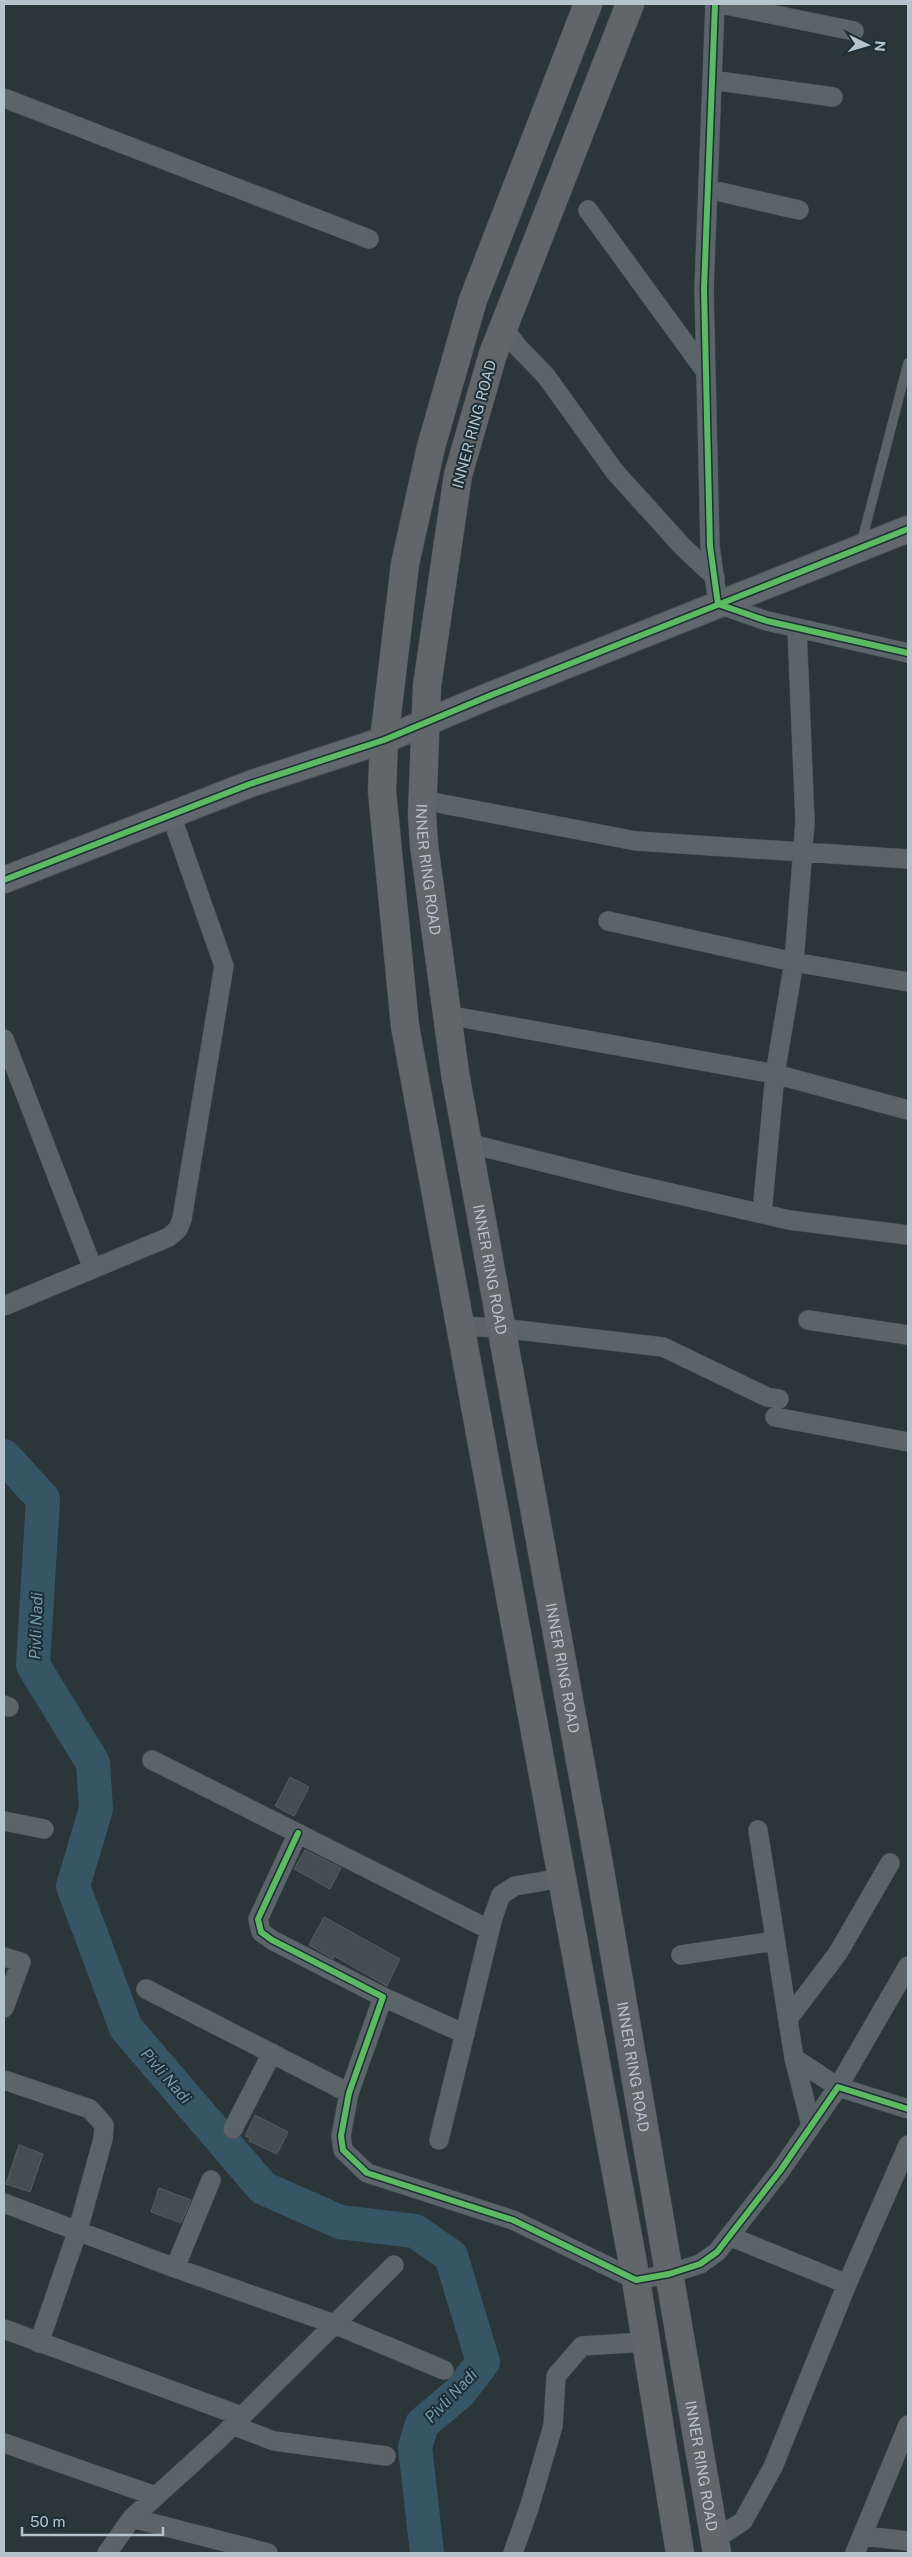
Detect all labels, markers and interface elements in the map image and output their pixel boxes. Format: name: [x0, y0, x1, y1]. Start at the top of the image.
north arrow: [842, 20, 892, 70]
text: N: [872, 40, 888, 52]
street label: INNER RING ROAD: [449, 358, 499, 490]
street label: INNER RING ROAD: [413, 803, 445, 936]
street label: INNER RING ROAD: [471, 1203, 511, 1336]
water label: Pivli Nadi: [25, 1592, 47, 1660]
street label: INNER RING ROAD: [543, 1601, 583, 1734]
street label: INNER RING ROAD: [614, 2000, 653, 2133]
water label: Pivli Nadi: [137, 2044, 195, 2108]
water label: Pivli Nadi: [421, 2365, 481, 2427]
street label: INNER RING ROAD: [683, 2399, 722, 2532]
scale bar: [22, 2504, 164, 2536]
text: 50 m: [30, 2513, 65, 2530]

